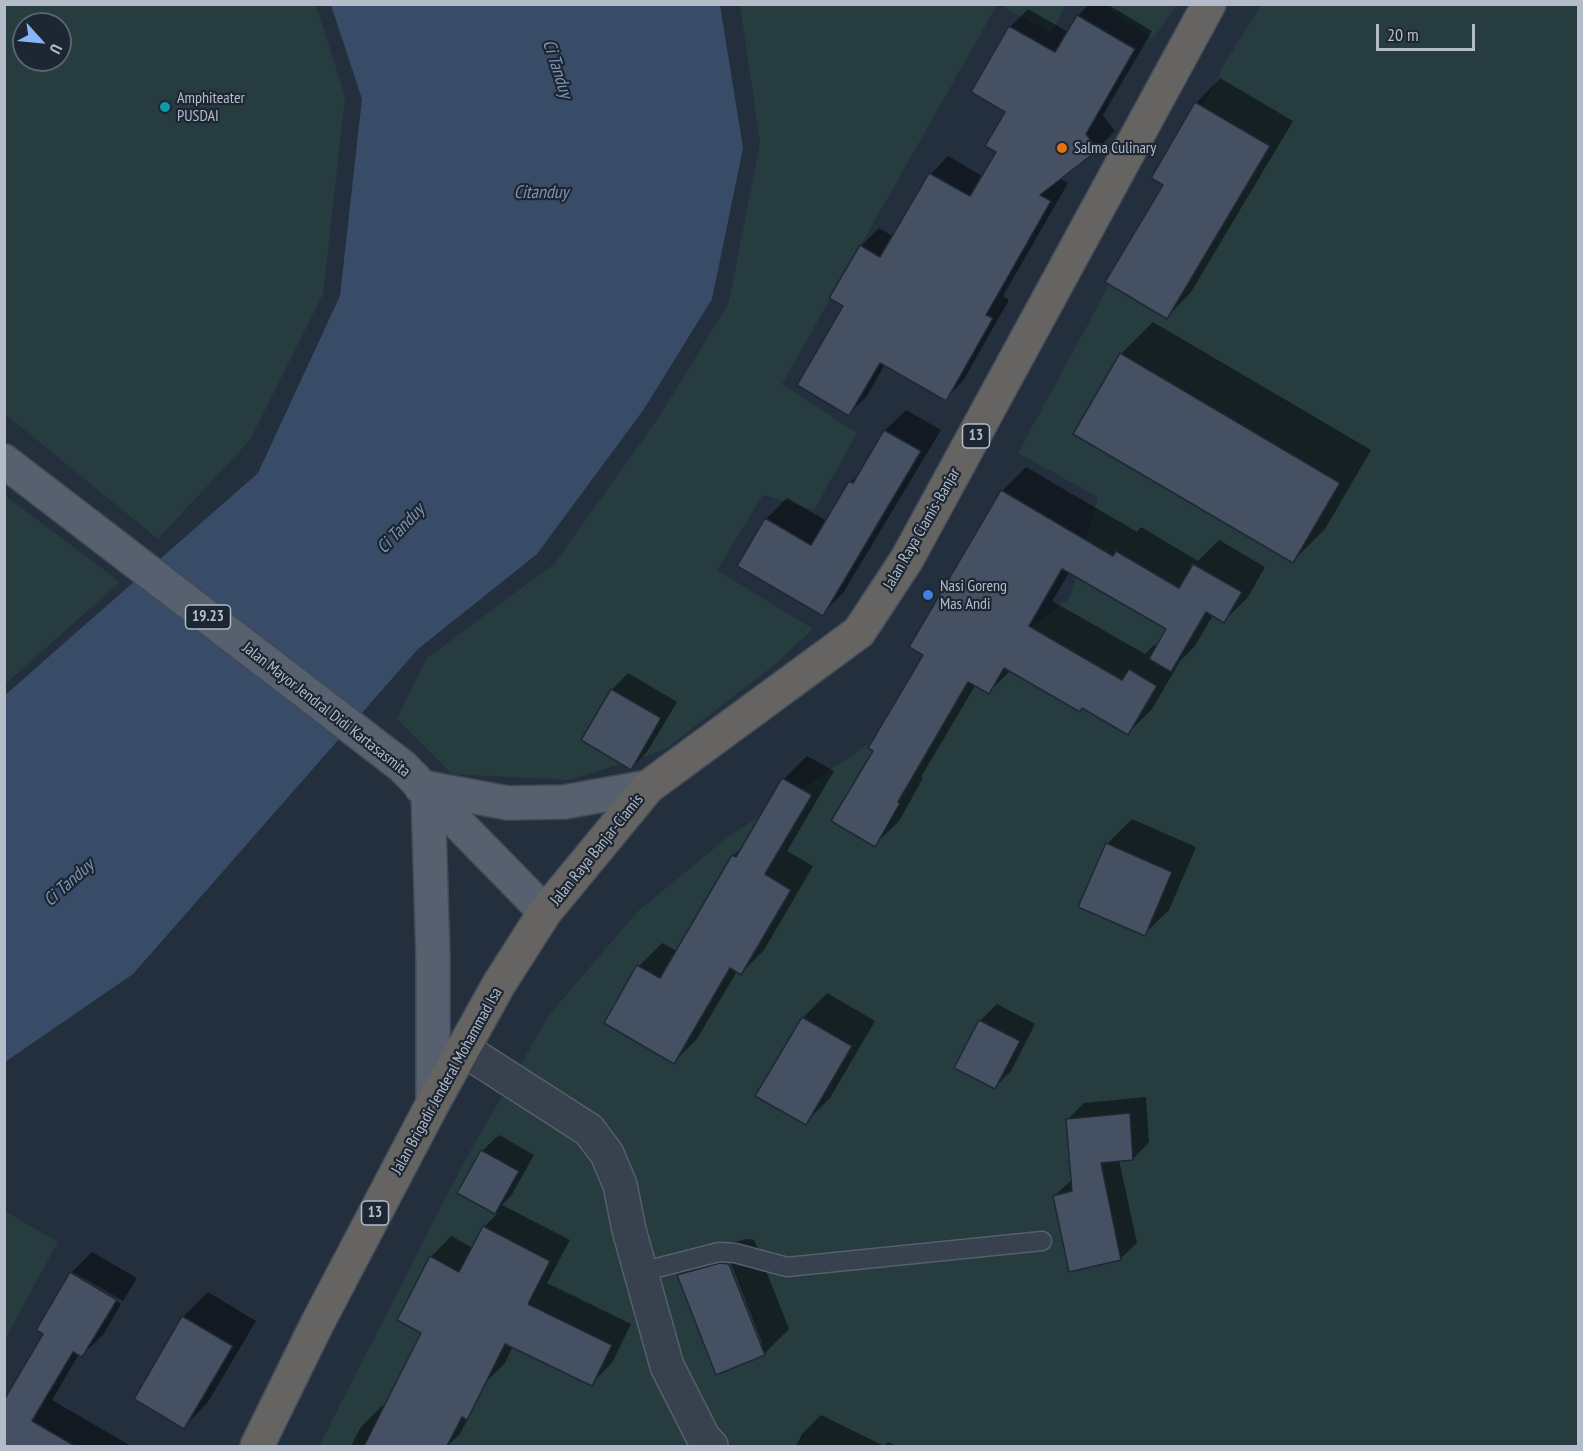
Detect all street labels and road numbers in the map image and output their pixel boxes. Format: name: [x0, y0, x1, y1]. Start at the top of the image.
road number: 13: [962, 424, 990, 448]
street label: Jalan Raya Ciamis-Banjar: [879, 465, 965, 593]
road number: 19.23: [186, 605, 230, 629]
street label: Jalan Mayor Jendral Didi Kartasasmita: [238, 639, 414, 781]
street label: Jalan Raya Banjar-Ciamis: [546, 791, 648, 909]
street label: Jalan Brigadir Jenderal Mohammad Isa: [388, 984, 506, 1178]
road number: 13: [362, 1201, 388, 1225]

